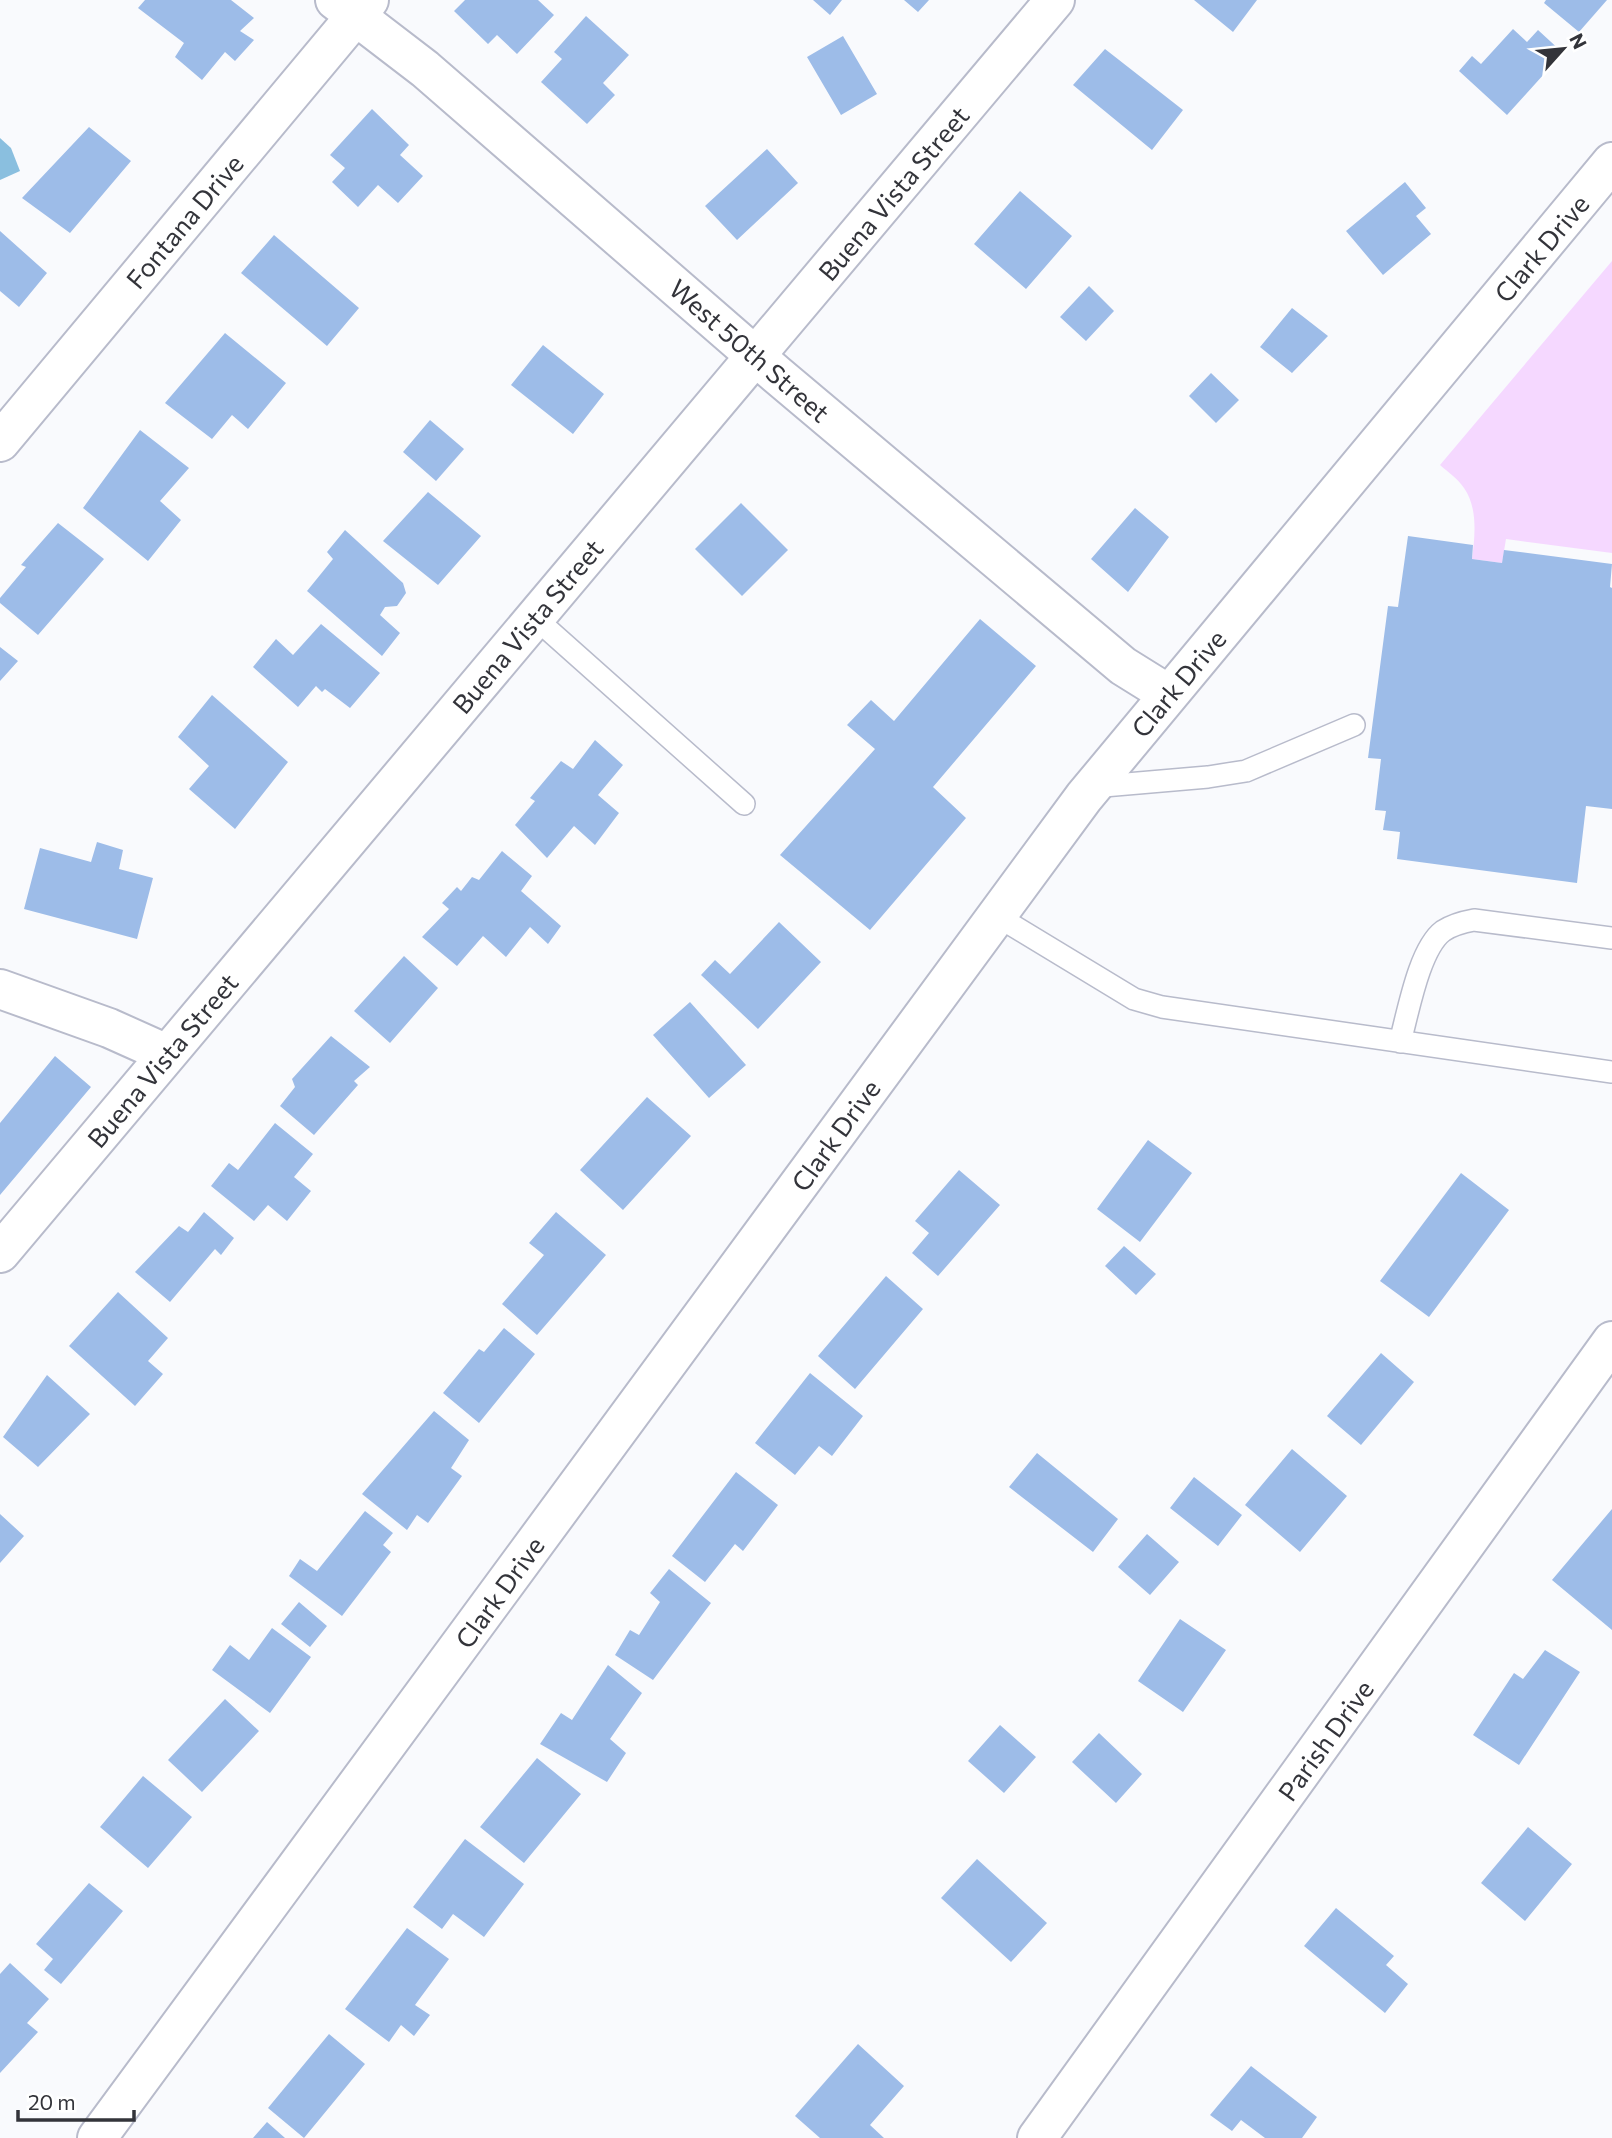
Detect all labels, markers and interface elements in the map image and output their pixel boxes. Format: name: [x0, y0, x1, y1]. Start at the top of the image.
north arrow: [1528, 14, 1598, 84]
text: N: [1565, 29, 1592, 53]
street label: Buena Vista Street: [811, 100, 975, 286]
street label: Fontana Drive: [119, 148, 249, 294]
street label: Clark Drive: [1487, 188, 1595, 308]
street label: West 50th Street: [664, 272, 836, 428]
street label: Buena Vista Street: [445, 533, 609, 719]
street label: Clark Drive: [1124, 623, 1232, 743]
street label: Buena Vista Street: [80, 967, 244, 1153]
street label: Clark Drive: [784, 1073, 886, 1197]
street label: Clark Drive: [448, 1530, 550, 1654]
street label: Parish Drive: [1271, 1674, 1379, 1806]
scale bar: [18, 2078, 133, 2122]
text: 20 m: [28, 2089, 76, 2114]

